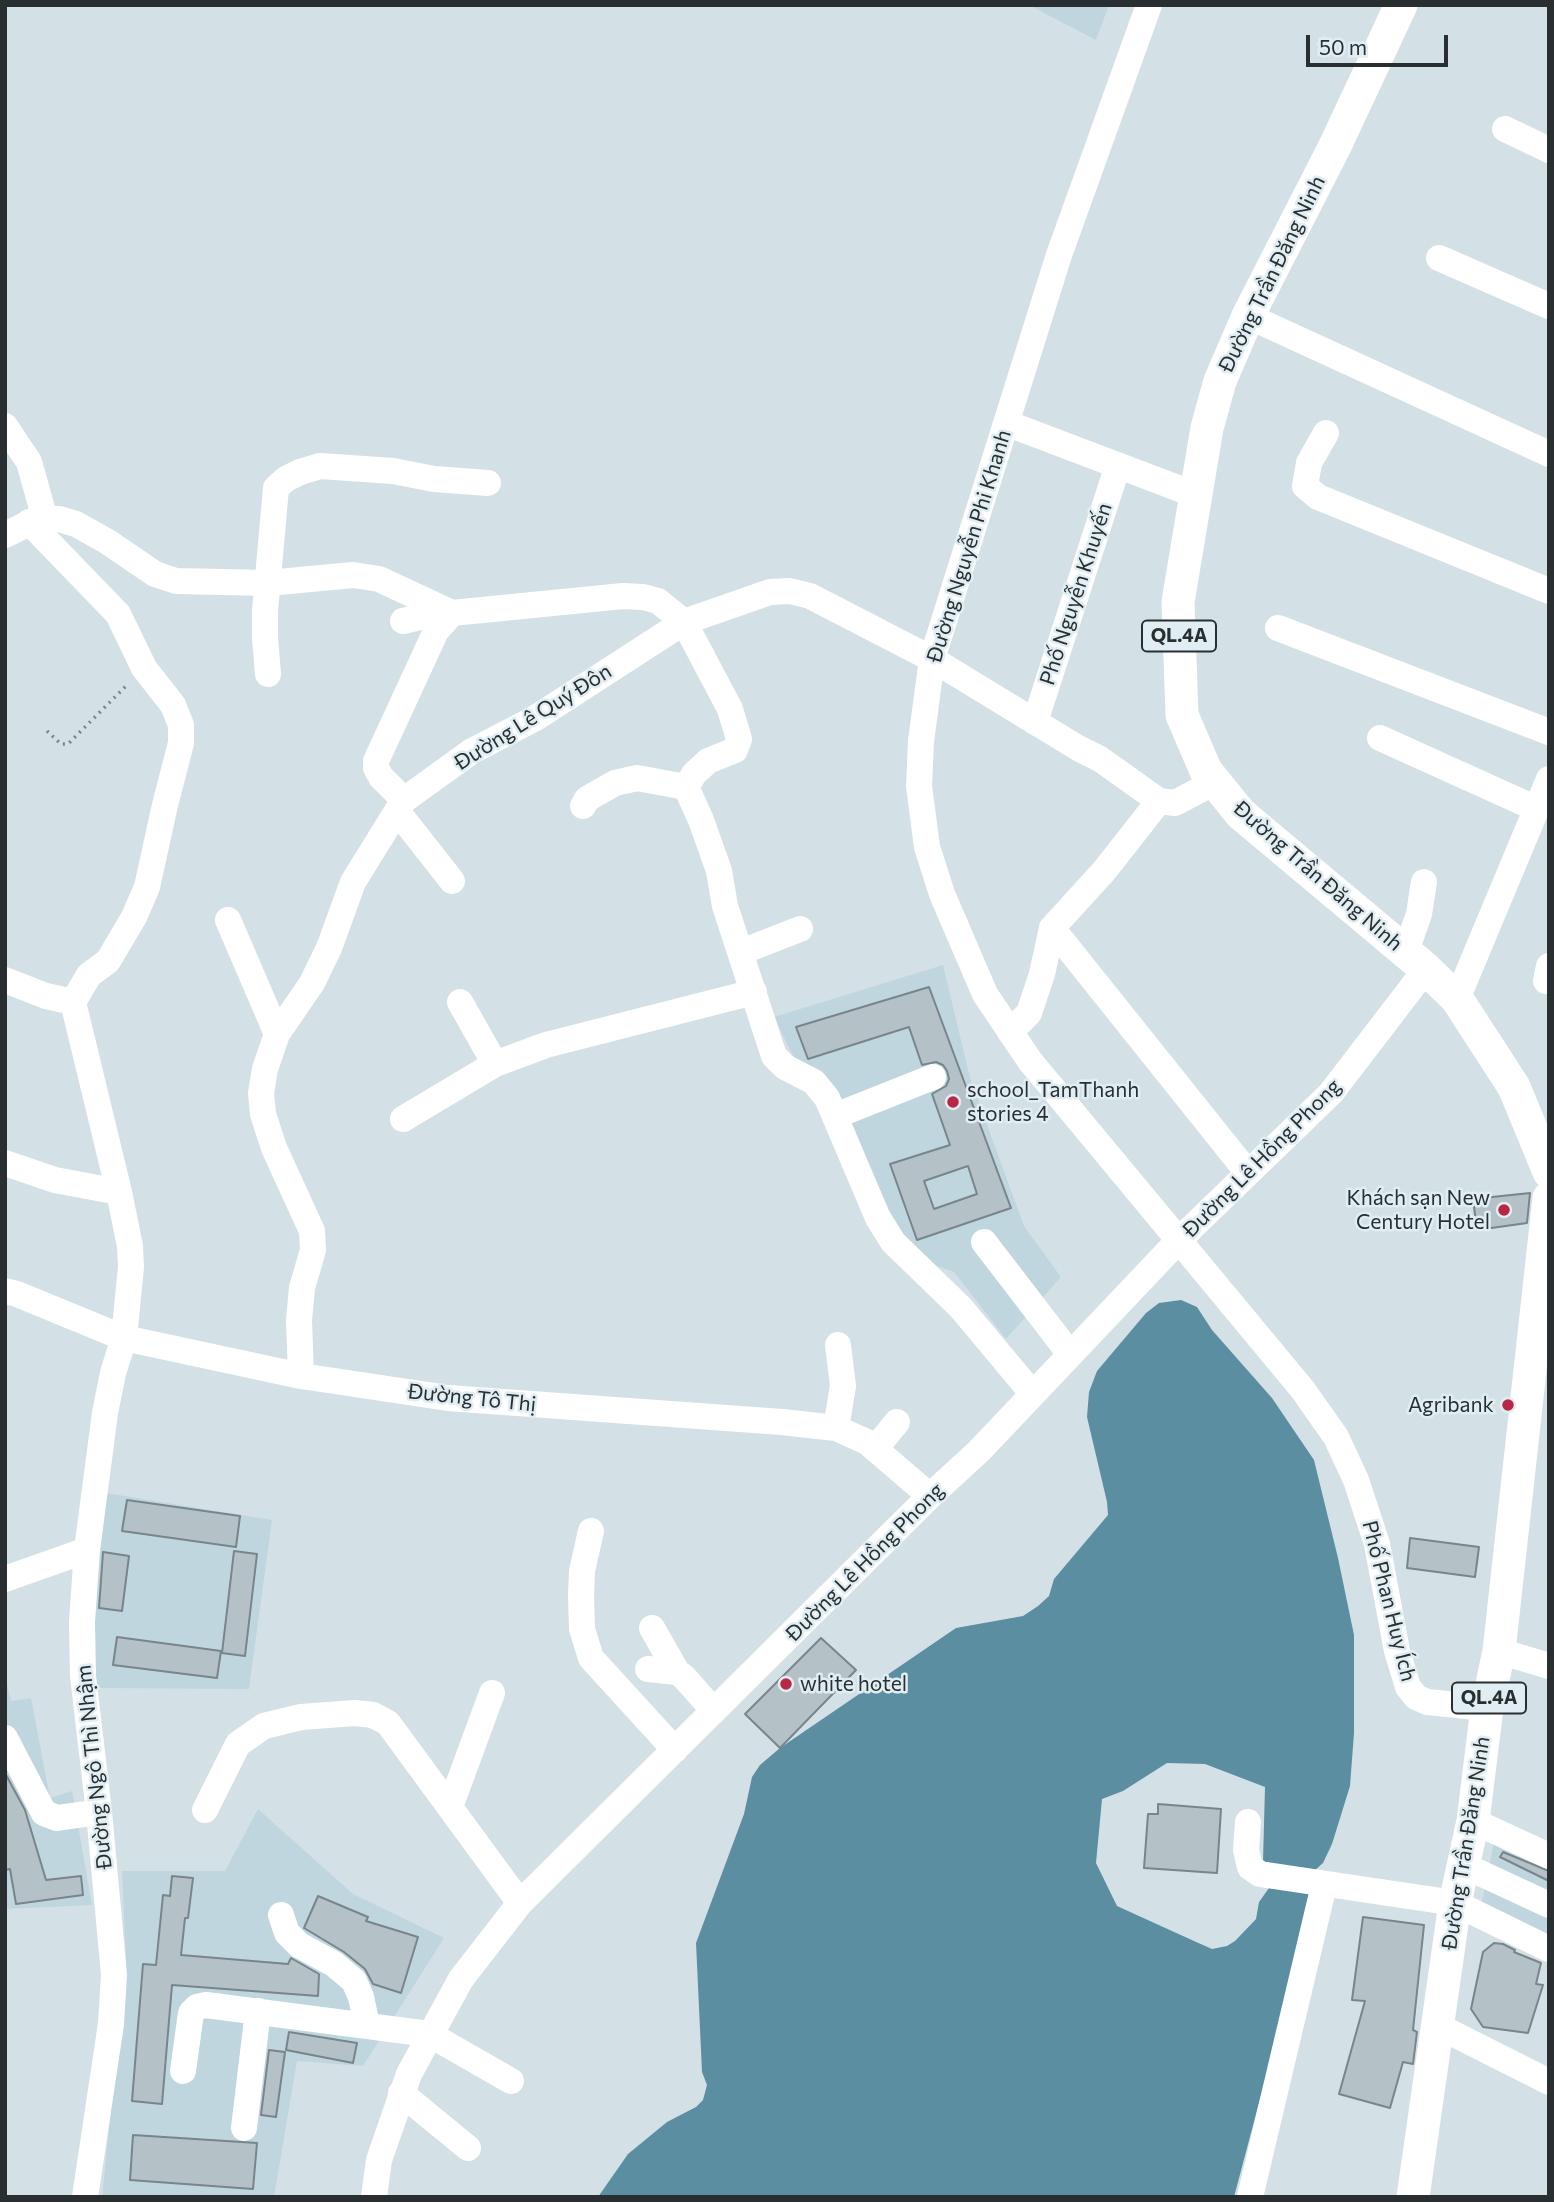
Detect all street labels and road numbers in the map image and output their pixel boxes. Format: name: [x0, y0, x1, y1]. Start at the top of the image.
street label: Đường Trần Đăng Ninh: [1213, 172, 1331, 376]
street label: Đường Nguyễn Phi Khanh: [922, 427, 1016, 665]
street label: Phố Nguyễn Khuyến: [1035, 500, 1117, 688]
road number: QL.4A: [1142, 621, 1216, 652]
street label: Đường Lê Quý Đôn: [450, 659, 616, 775]
street label: Đường Trần Đăng Ninh: [1228, 796, 1408, 956]
street label: Đường Lê Hồng Phong: [1178, 1074, 1346, 1242]
street label: Đường Tô Thị: [407, 1379, 537, 1417]
street label: Đường Lê Hồng Phong: [781, 1478, 949, 1646]
street label: Phố Phan Huy Ích: [1357, 1518, 1421, 1684]
street label: Đường Ngô Thì Nhậm: [71, 1664, 117, 1870]
road number: QL.4A: [1452, 1682, 1526, 1714]
street label: Đường Trần Đăng Ninh: [1437, 1735, 1495, 1951]

